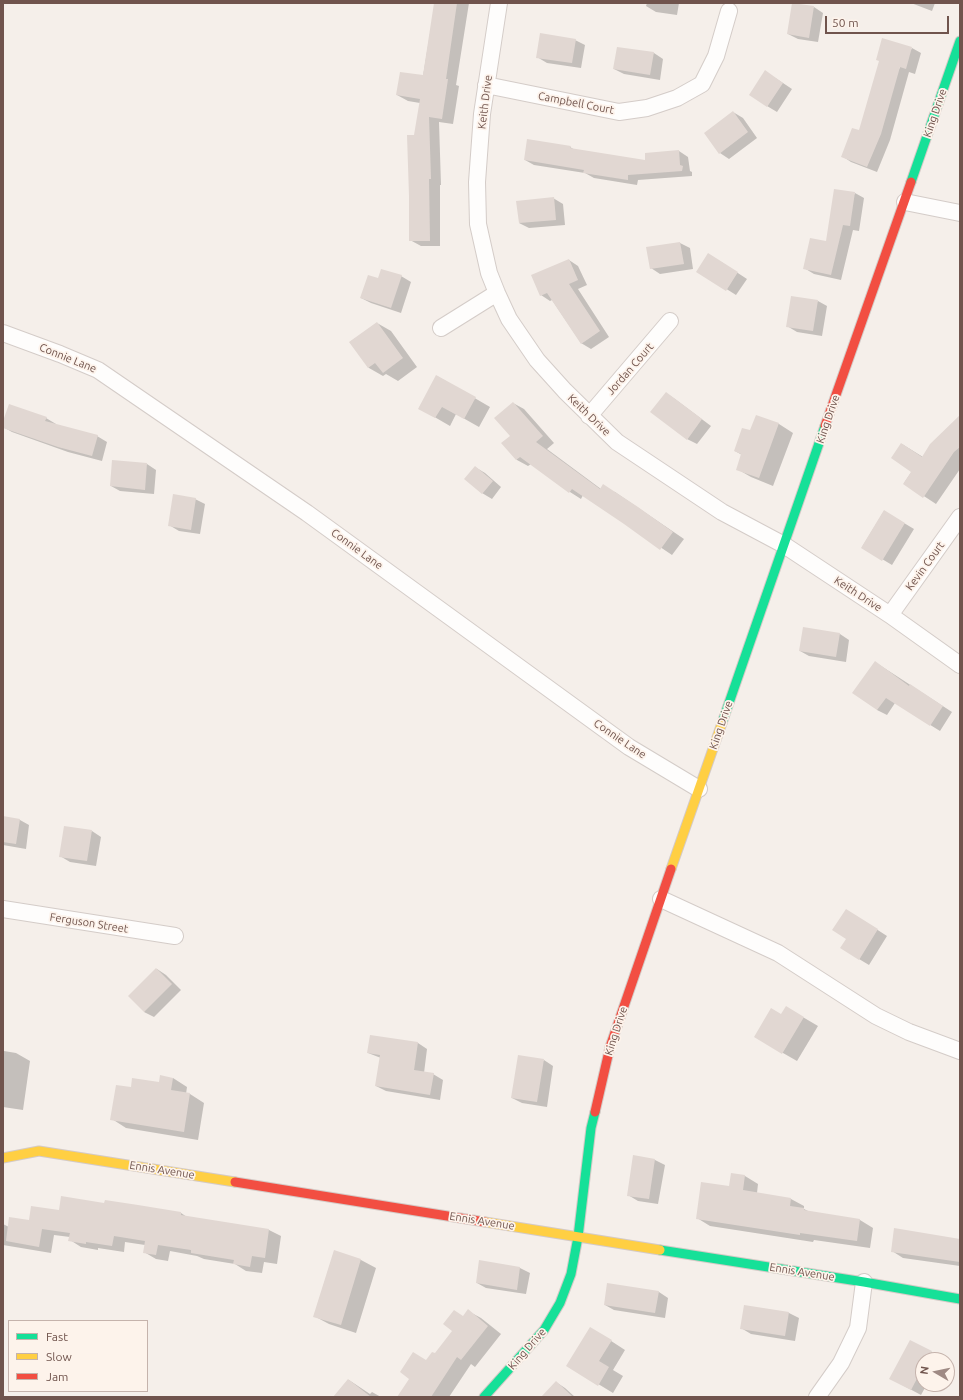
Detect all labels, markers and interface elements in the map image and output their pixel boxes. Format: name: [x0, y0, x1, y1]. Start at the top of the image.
scale bar: [827, 8, 951, 34]
text: 50 m: [832, 16, 859, 29]
street label: Keith Drive: [475, 74, 495, 130]
street label: King Drive: [921, 87, 949, 139]
street label: Campbell Court: [537, 89, 615, 117]
street label: Jordan Court: [604, 340, 656, 398]
street label: Connie Lane: [37, 341, 99, 375]
street label: Keith Drive: [565, 391, 613, 439]
street label: King Drive: [814, 393, 842, 445]
street label: Connie Lane: [329, 526, 385, 572]
street label: Kevin Court: [903, 539, 947, 593]
street label: Keith Drive: [832, 574, 884, 614]
street label: King Drive: [707, 699, 735, 751]
street label: Connie Lane: [591, 717, 649, 761]
street label: Ferguson Street: [49, 910, 129, 936]
street label: King Drive: [602, 1005, 630, 1057]
street label: Ennis Avenue: [128, 1158, 196, 1182]
street label: Ennis Avenue: [448, 1209, 516, 1233]
street label: Ennis Avenue: [768, 1260, 836, 1284]
legend: [8, 1320, 148, 1392]
street label: King Drive: [505, 1326, 549, 1372]
text: Fast: [46, 1330, 68, 1343]
text: Slow: [46, 1350, 72, 1363]
north arrow: [915, 1352, 955, 1392]
text: N: [918, 1365, 931, 1375]
text: Jam: [46, 1370, 68, 1383]

